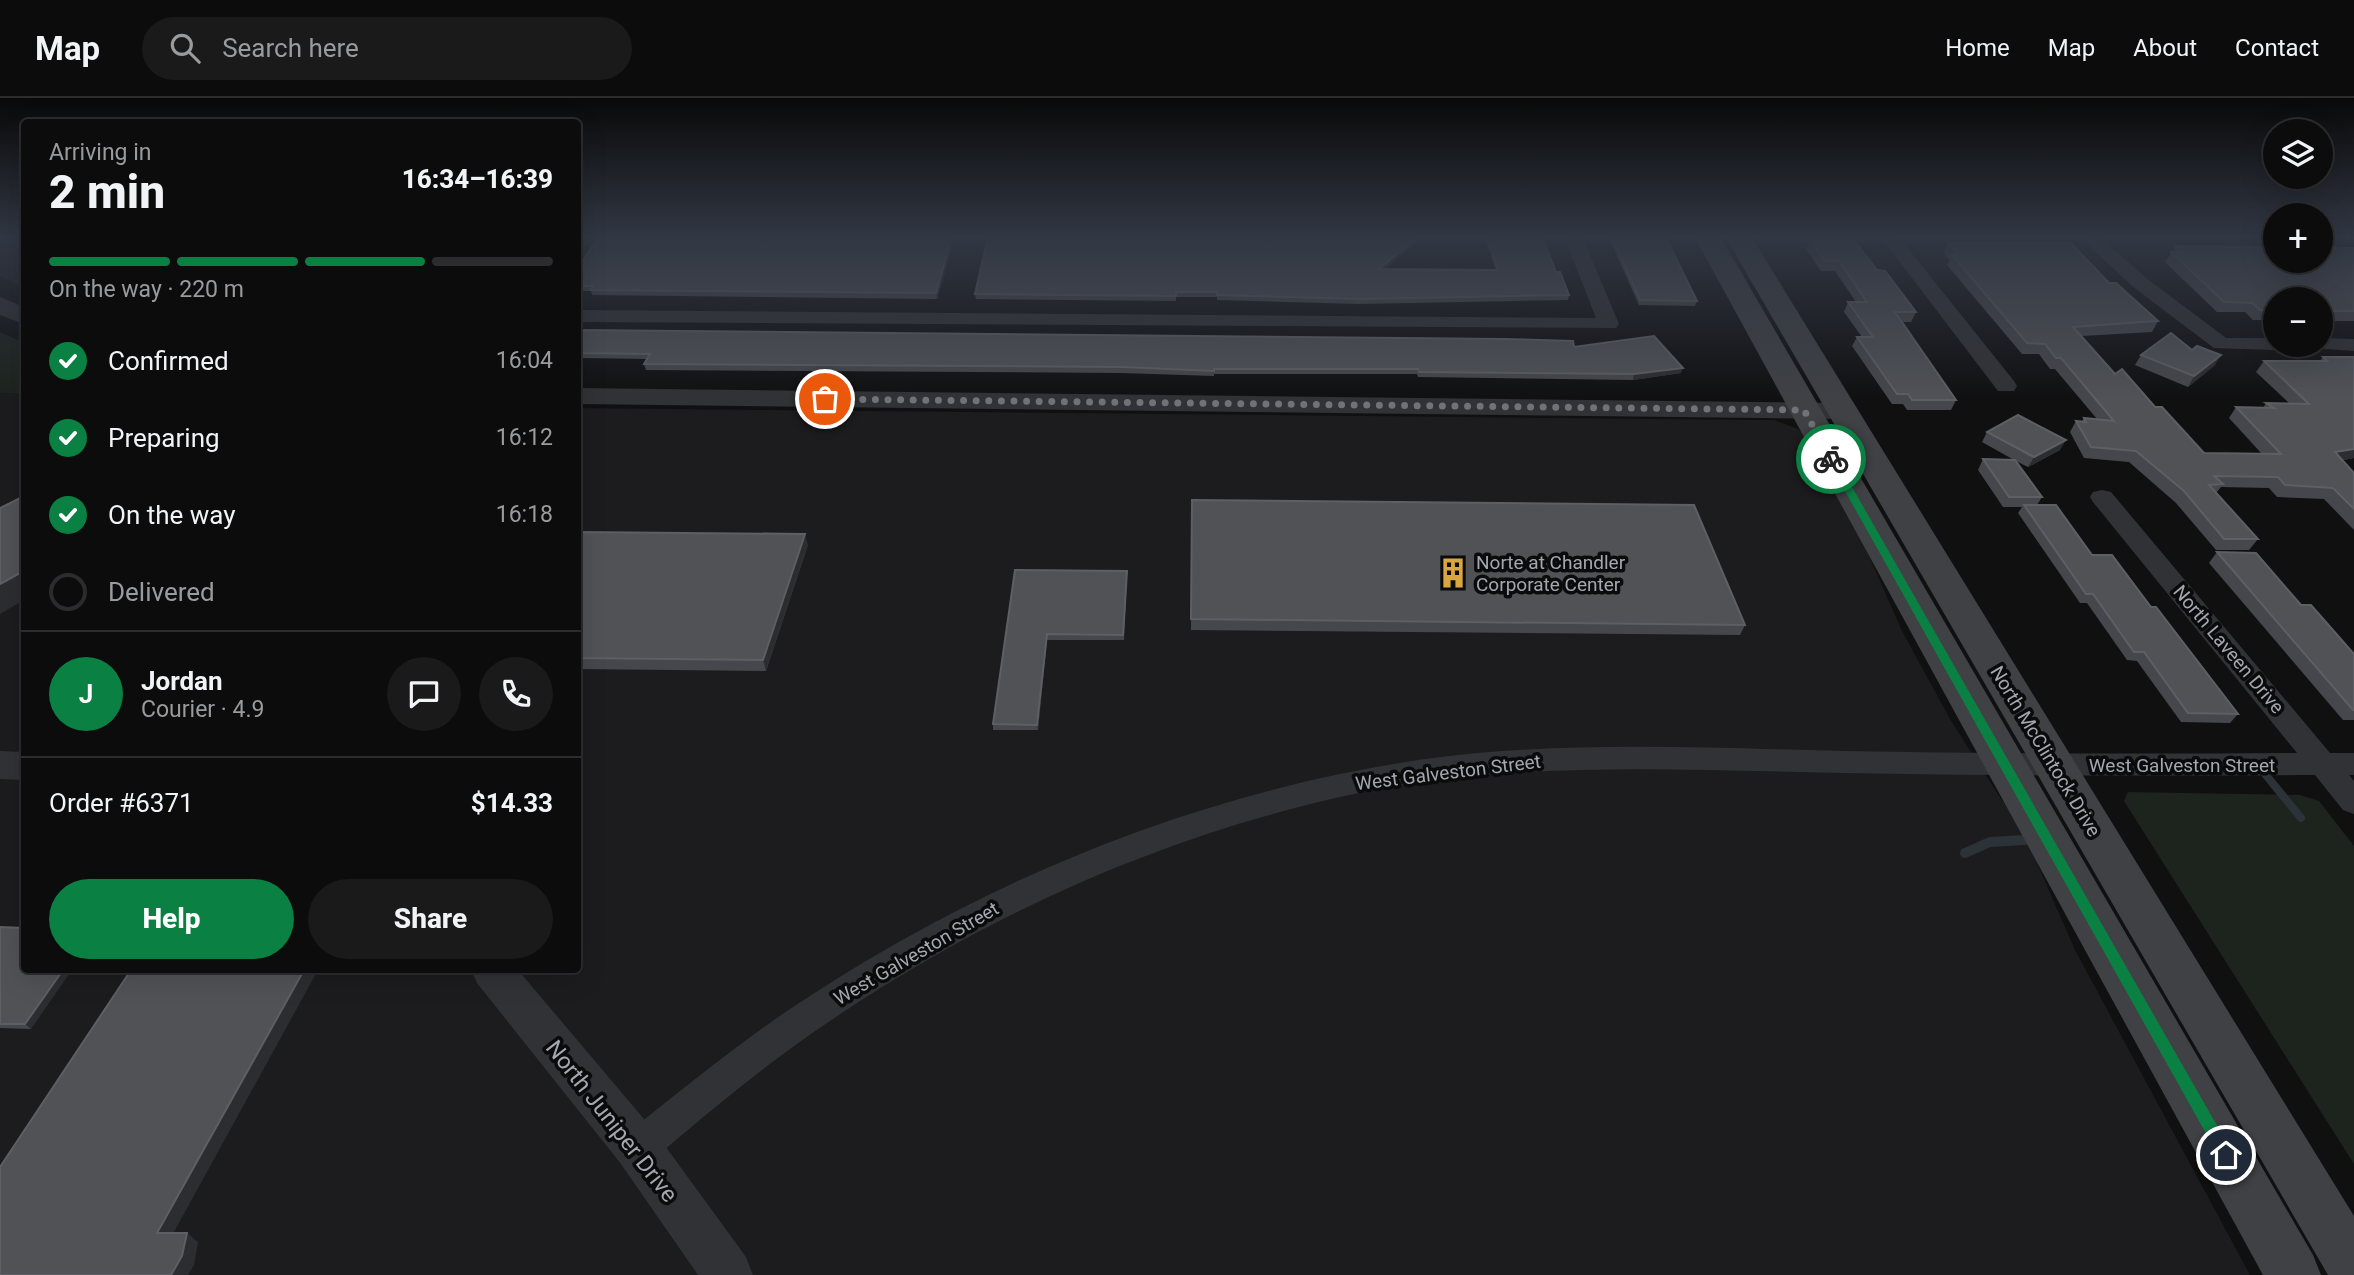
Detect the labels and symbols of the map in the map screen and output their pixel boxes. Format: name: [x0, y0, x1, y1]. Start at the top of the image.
pin: [795, 369, 855, 429]
courier: [1796, 424, 1866, 494]
place label: Norte at Chandler Corporate Center: [1476, 551, 1626, 596]
building icon: Norte at Chandler Corporate Center: [1436, 556, 1470, 590]
street label: North Laveen Drive: [2168, 581, 2289, 718]
street label: North McClintock Drive: [1985, 662, 2106, 841]
street label: West Galveston Street: [1354, 750, 1542, 795]
street label: West Galveston Street: [2089, 754, 2275, 777]
street label: West Galveston Street: [830, 897, 1003, 1010]
street label: North Juniper Drive: [540, 1035, 683, 1208]
pin: [2196, 1125, 2256, 1185]

